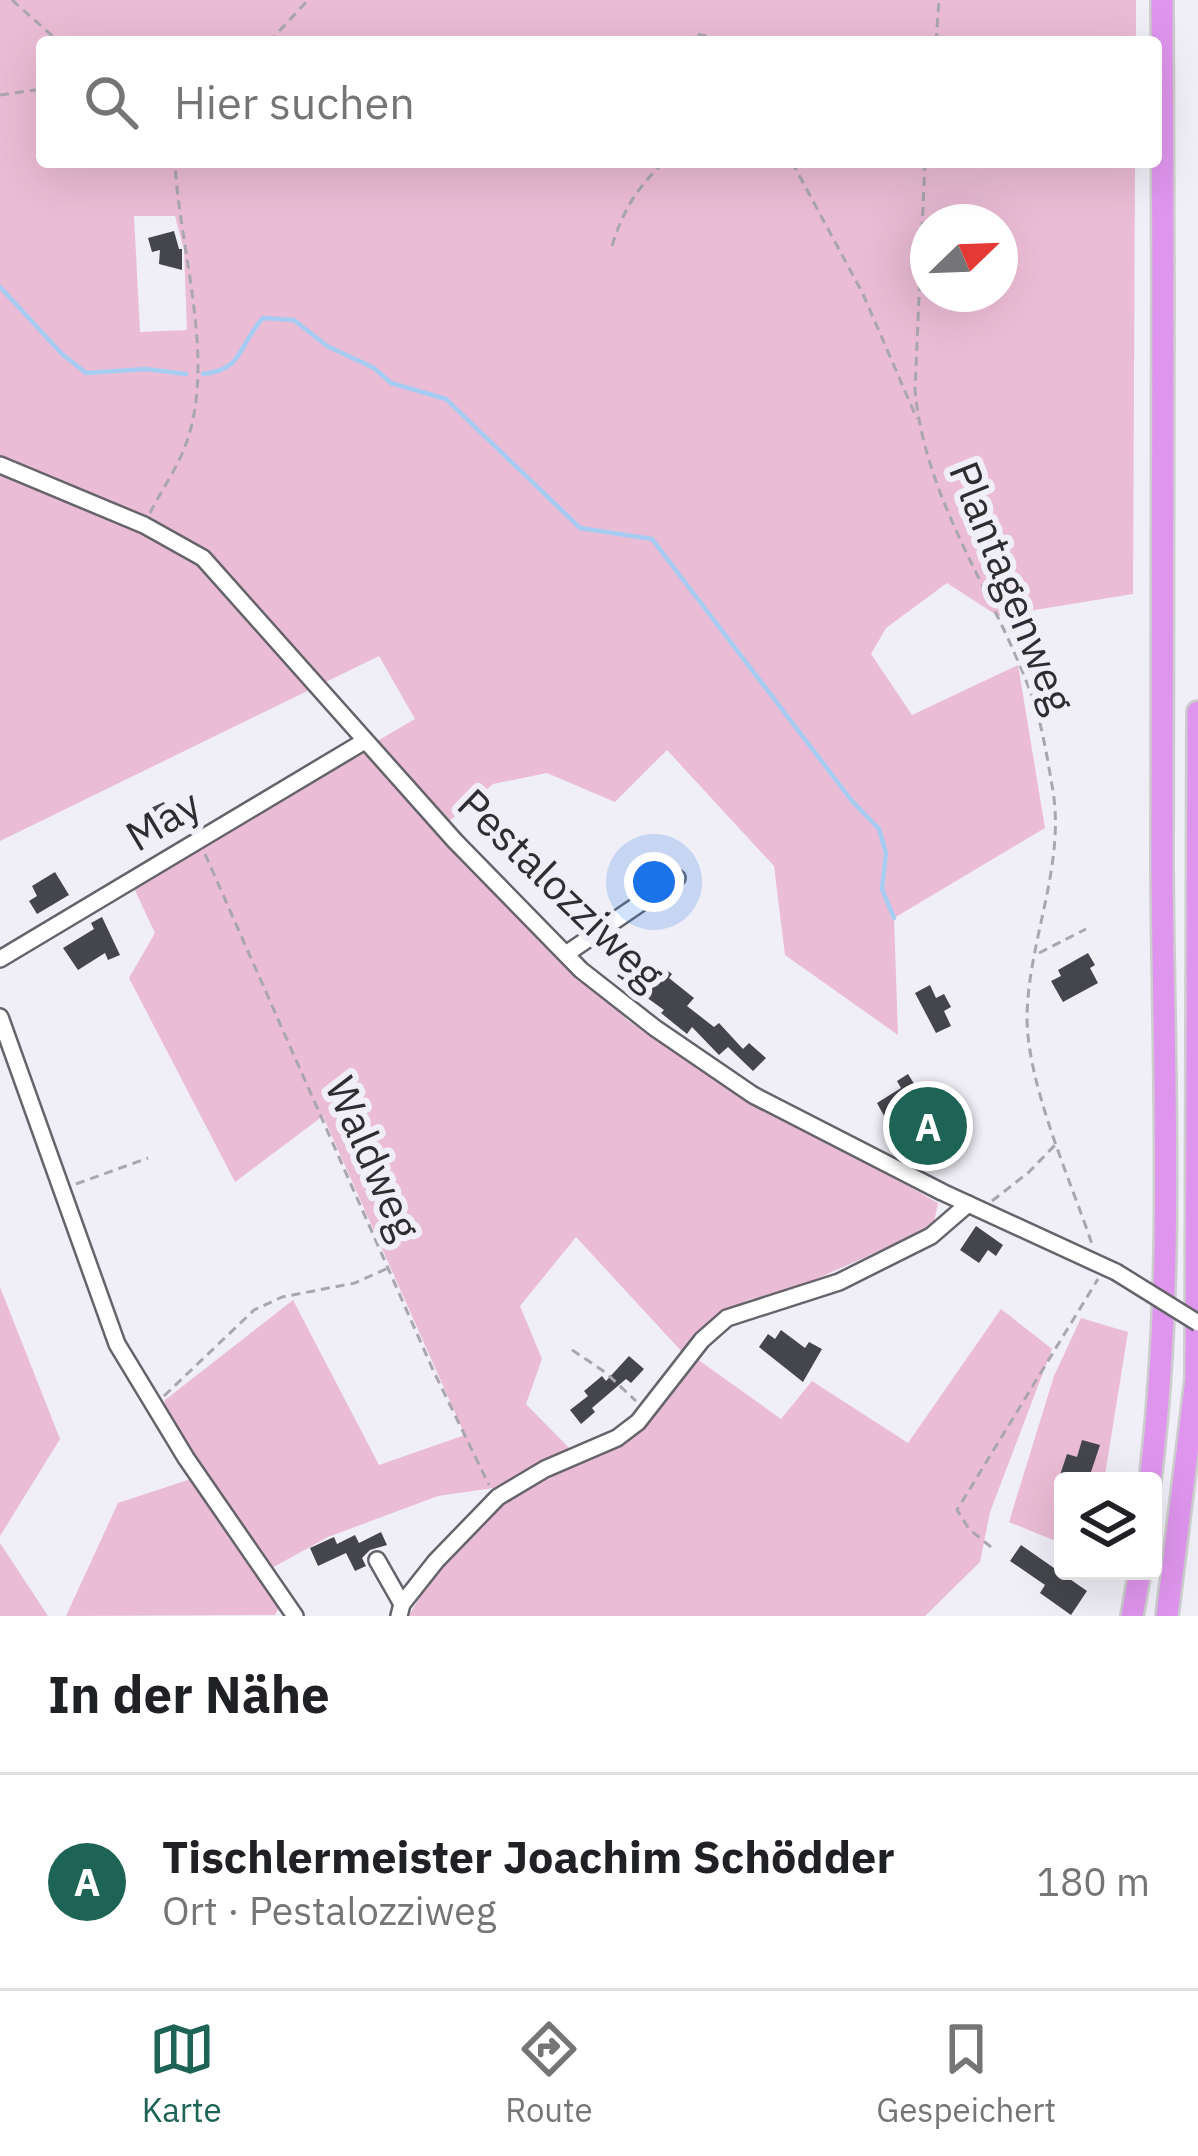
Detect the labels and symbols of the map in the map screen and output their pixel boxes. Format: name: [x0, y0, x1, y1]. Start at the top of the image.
north arrow: [910, 204, 1018, 312]
street label: Plantagenweg: [937, 453, 1088, 721]
street label: May: [115, 776, 210, 863]
street label: Pestalozziweg: [446, 776, 676, 1001]
your location: [624, 852, 684, 912]
street label: Waldweg: [313, 1068, 434, 1248]
pin: A: [889, 1081, 967, 1171]

